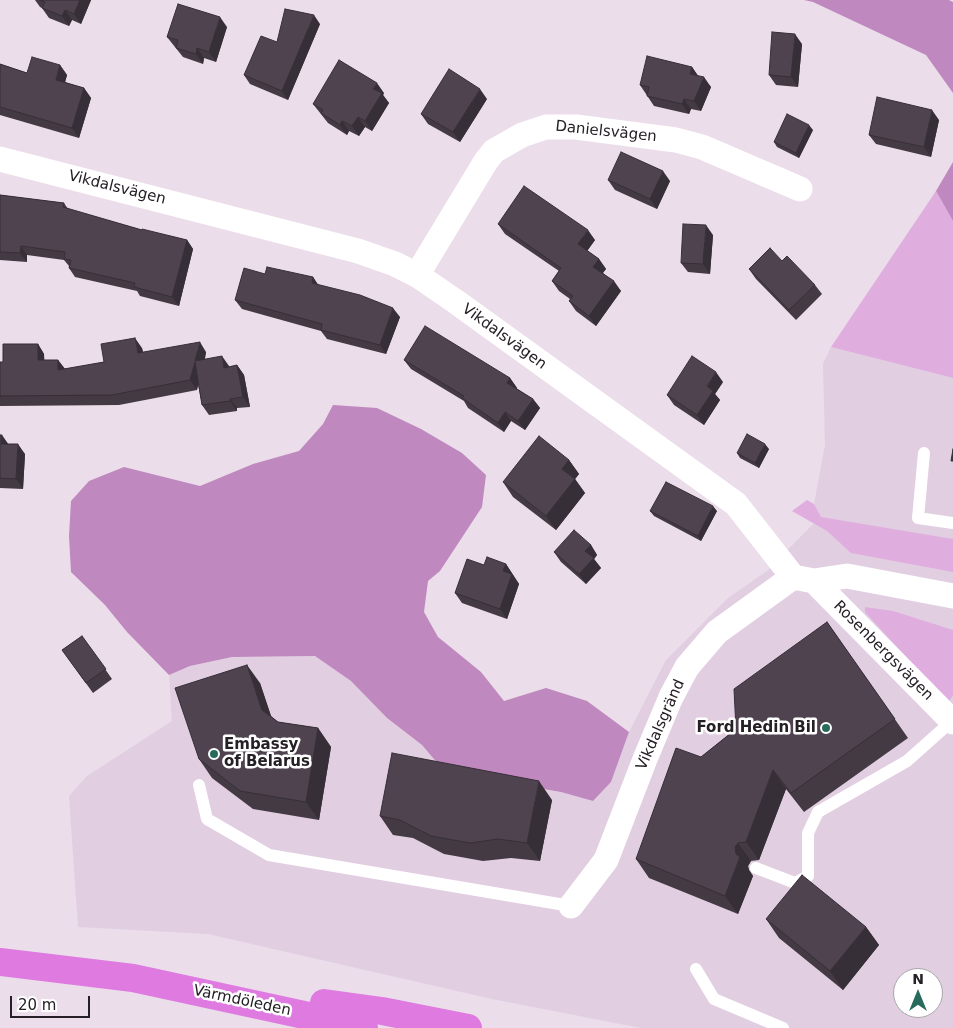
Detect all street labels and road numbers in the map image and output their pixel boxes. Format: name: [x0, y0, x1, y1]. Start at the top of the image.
street label: Danielsvägen: [554, 118, 658, 146]
street label: Vikdalsvägen: [66, 167, 168, 209]
street label: Vikdalsvägen: [458, 300, 550, 374]
street label: Rosenbergsvägen: [829, 597, 937, 705]
street label: Vikdalsgränd: [633, 677, 689, 773]
street label: Värmdöleden: [192, 982, 292, 1020]

